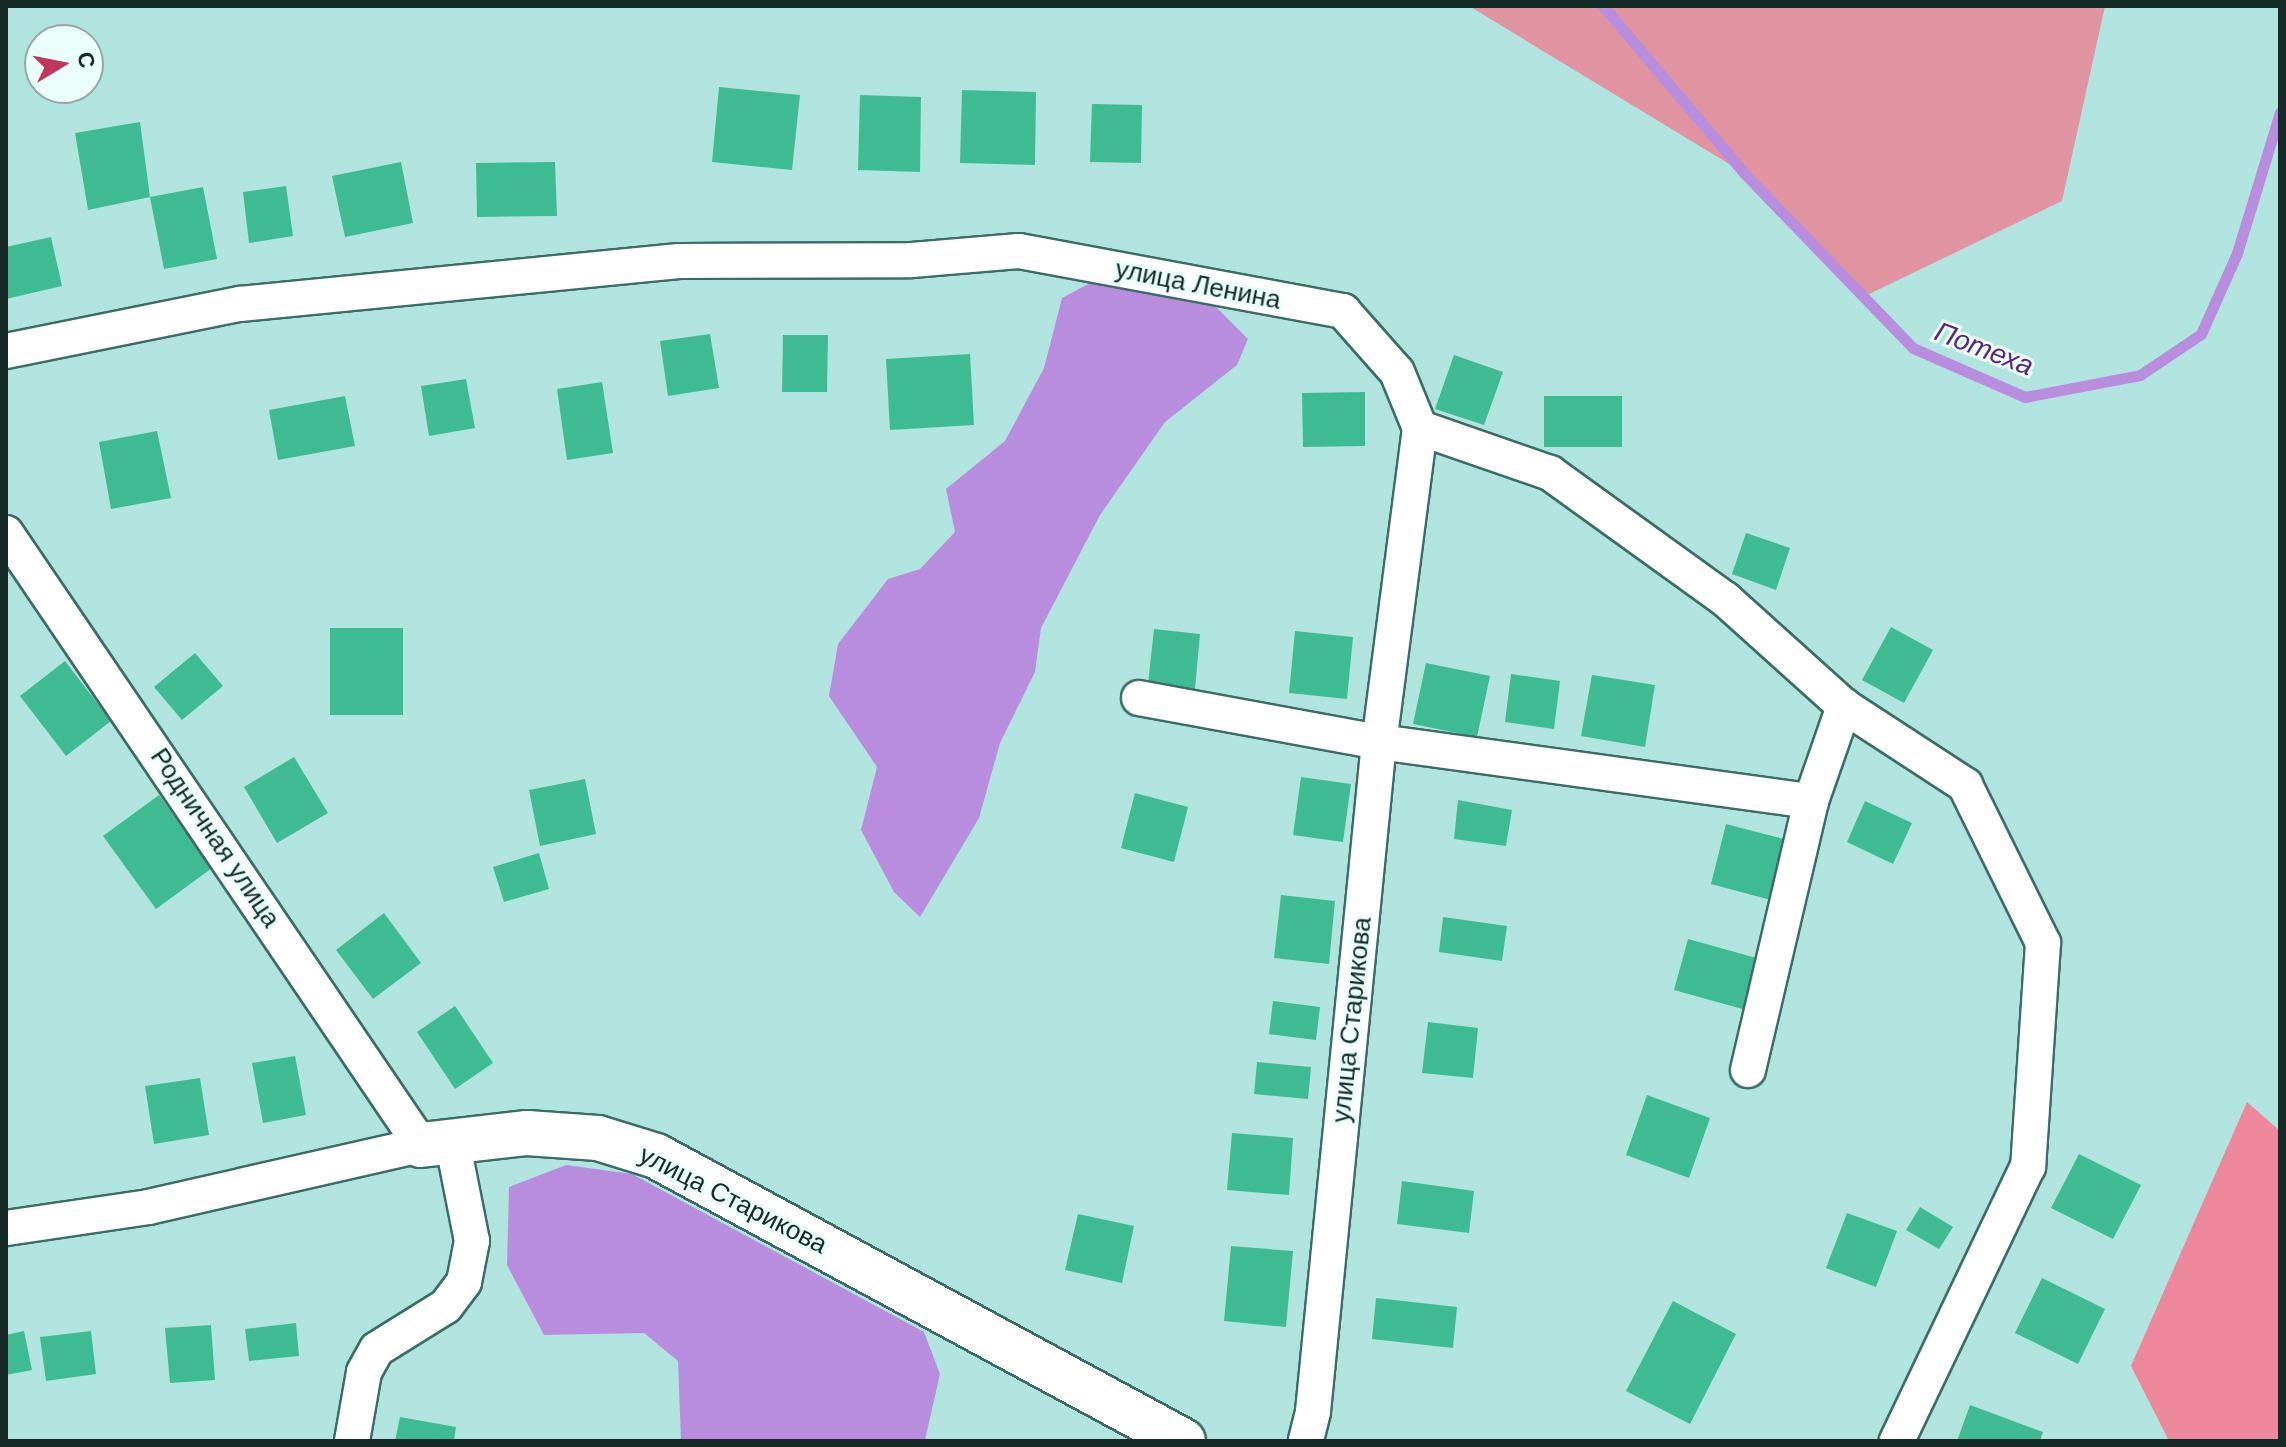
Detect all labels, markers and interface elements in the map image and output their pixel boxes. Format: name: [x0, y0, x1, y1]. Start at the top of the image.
north arrow: [24, 24, 104, 104]
text: С: [72, 50, 100, 70]
street label: улица Ленина: [1113, 254, 1283, 316]
water label: Потеха: [1930, 315, 2038, 383]
street label: Родничная улица: [144, 743, 286, 933]
street label: улица Старикова: [1326, 916, 1378, 1124]
street label: улица Старикова: [634, 1139, 832, 1261]

